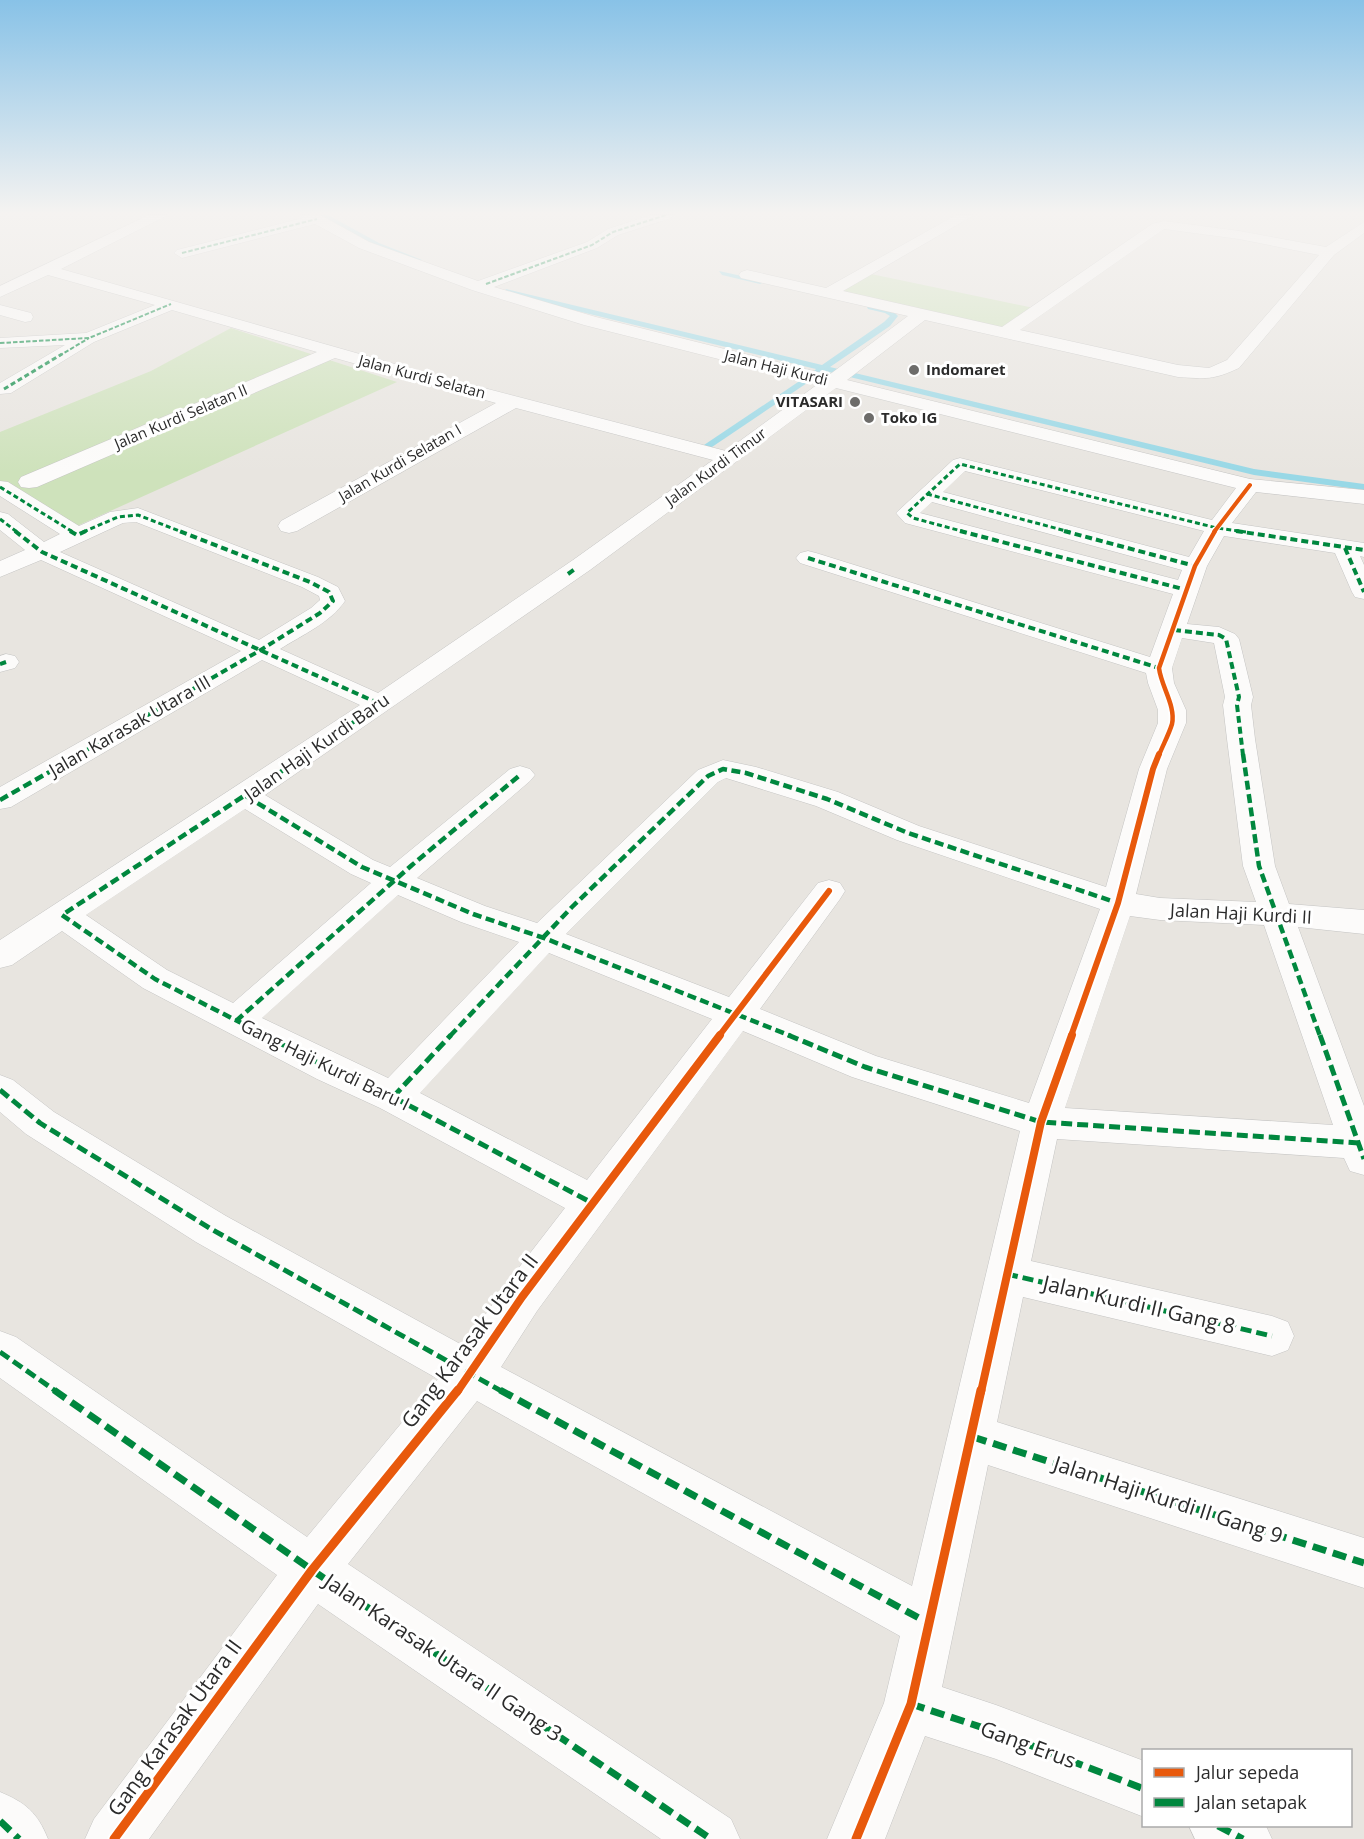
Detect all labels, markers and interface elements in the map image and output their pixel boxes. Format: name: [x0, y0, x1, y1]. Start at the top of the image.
street label: Jalan Haji Kurdi: [720, 344, 830, 390]
street label: Jalan Kurdi Selatan: [355, 349, 488, 403]
place label: Indomaret: [926, 359, 1006, 379]
marker: Indomaret: [907, 363, 921, 377]
street label: Jalan Kurdi Selatan II: [109, 379, 250, 454]
place label: VITASARI: [776, 391, 843, 411]
marker: VITASARI: [848, 395, 862, 409]
place label: Toko IG: [881, 407, 937, 427]
marker: Toko IG: [862, 411, 876, 425]
street label: Jalan Kurdi Selatan I: [333, 419, 465, 506]
street label: Jalan Kurdi Timur: [659, 423, 770, 511]
street label: Jalan Karasak Utara III: [43, 669, 215, 782]
street label: Jalan Haji Kurdi Baru: [238, 687, 394, 806]
street label: Jalan Haji Kurdi II: [1168, 897, 1313, 929]
street label: Gang Haji Kurdi Baru I: [237, 1013, 414, 1115]
street label: Gang Karasak Utara II: [394, 1248, 544, 1433]
street label: Jalan Kurdi II Gang 8: [1038, 1268, 1238, 1340]
street label: Jalan Haji Kurdi II Gang 9: [1048, 1448, 1287, 1549]
street label: Jalan Karasak Utara II Gang 3: [317, 1566, 568, 1748]
street label: Gang Karasak Utara II: [101, 1634, 248, 1821]
street label: Gang Erus: [977, 1714, 1080, 1774]
legend: [1142, 1749, 1352, 1827]
text: Jalur sepeda: [1194, 1760, 1299, 1784]
text: Jalan setapak: [1194, 1790, 1307, 1814]

